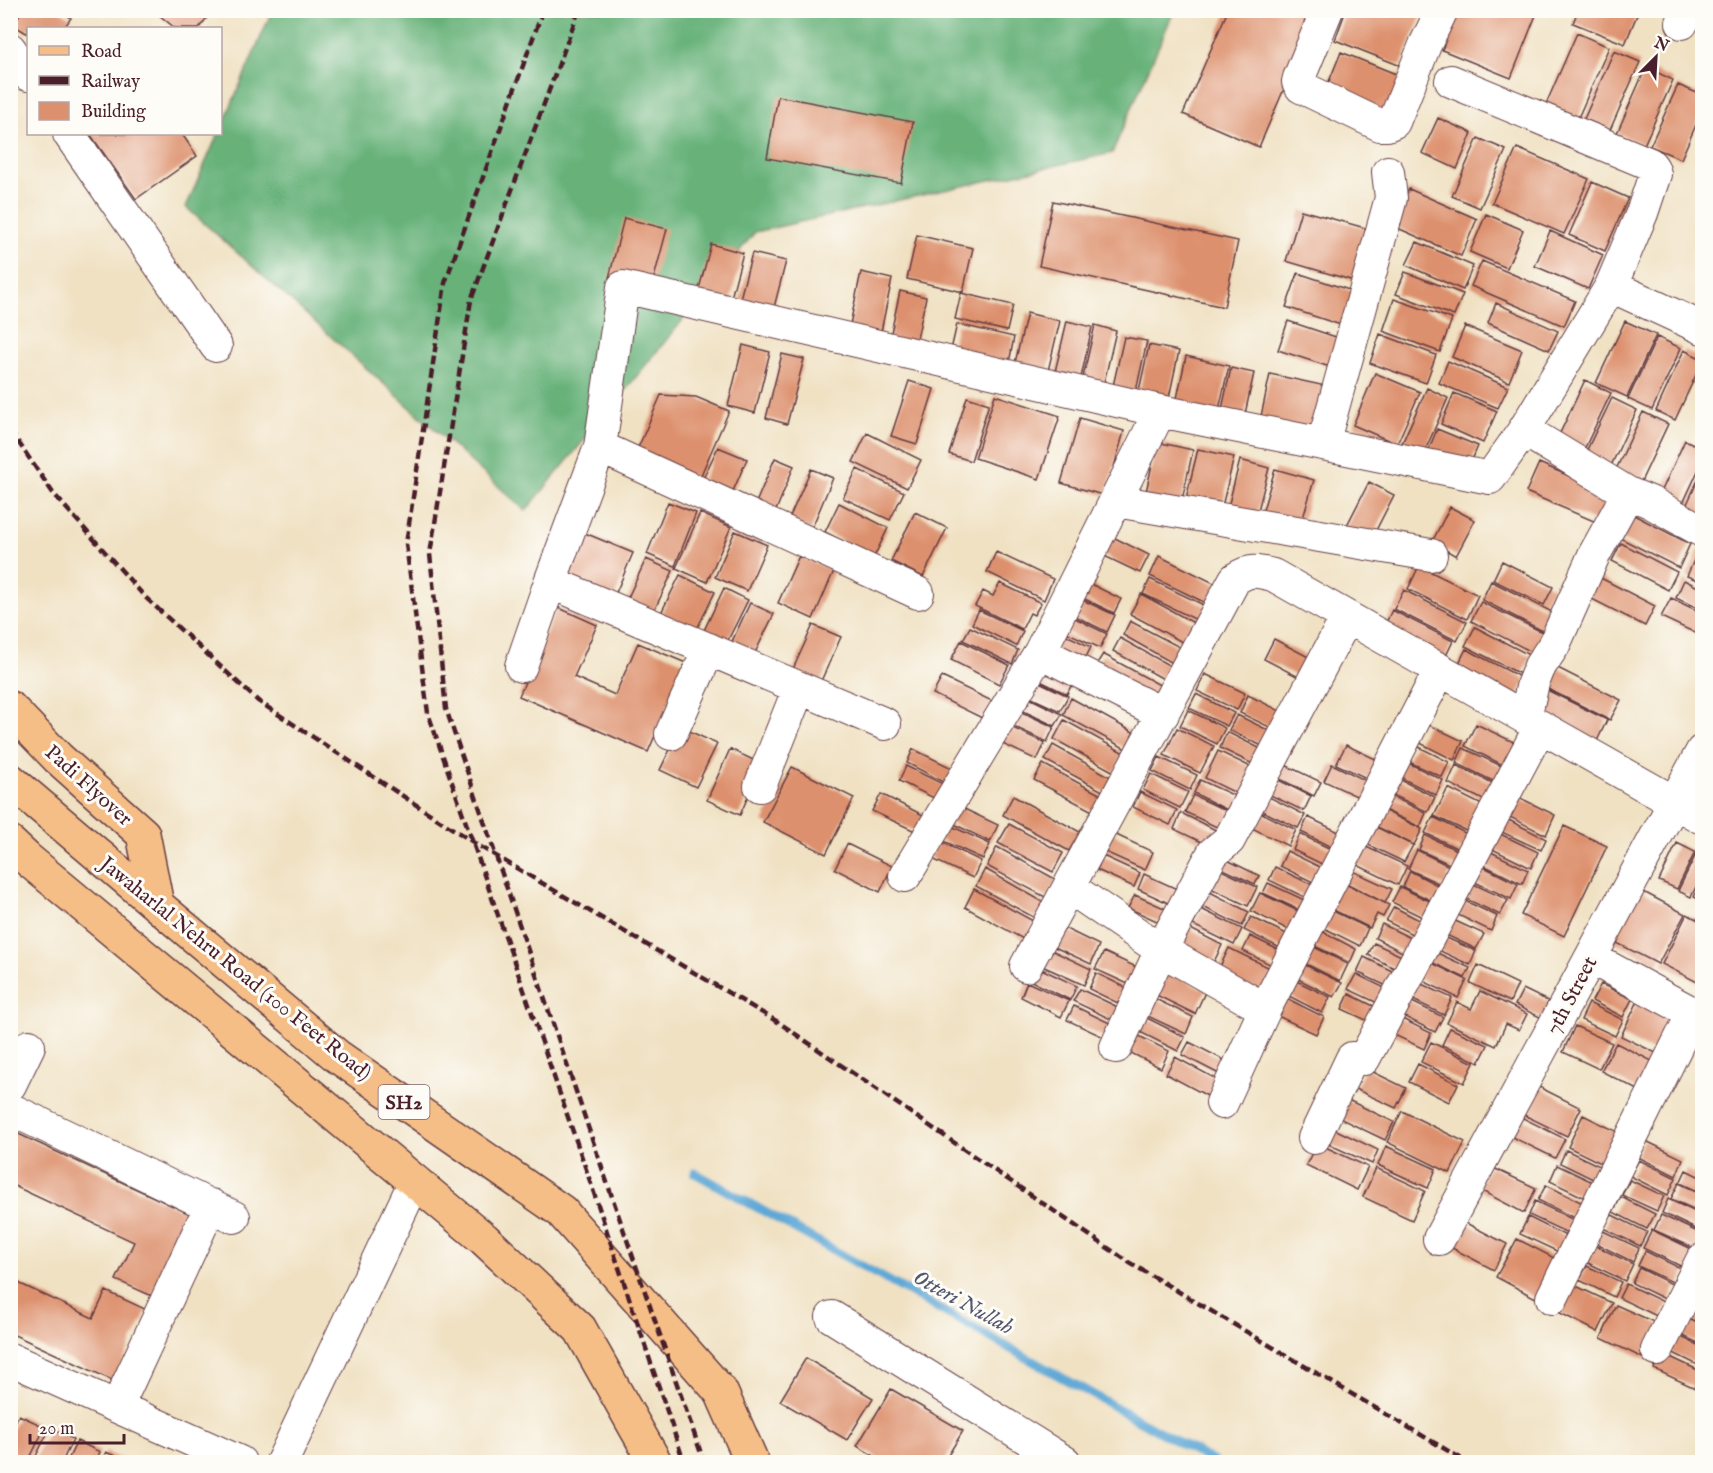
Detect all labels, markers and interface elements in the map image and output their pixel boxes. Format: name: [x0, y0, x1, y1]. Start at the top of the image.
legend: [27, 27, 222, 135]
north arrow: [1626, 27, 1686, 87]
text: N: [1650, 33, 1672, 57]
text: Road: [81, 41, 122, 64]
text: Railway: [81, 71, 140, 94]
text: Building: [81, 101, 146, 124]
street label: Padi Flyover: [38, 740, 138, 833]
street label: Jawaharlal Nehru Road (100 Feet Road): [92, 850, 376, 1087]
street label: 7th Street: [1540, 952, 1604, 1040]
road number: SH2: [378, 1085, 430, 1119]
water label: Otteri Nullah: [908, 1264, 1018, 1342]
scale bar: [30, 1407, 124, 1445]
text: 20 m: [39, 1418, 74, 1441]

